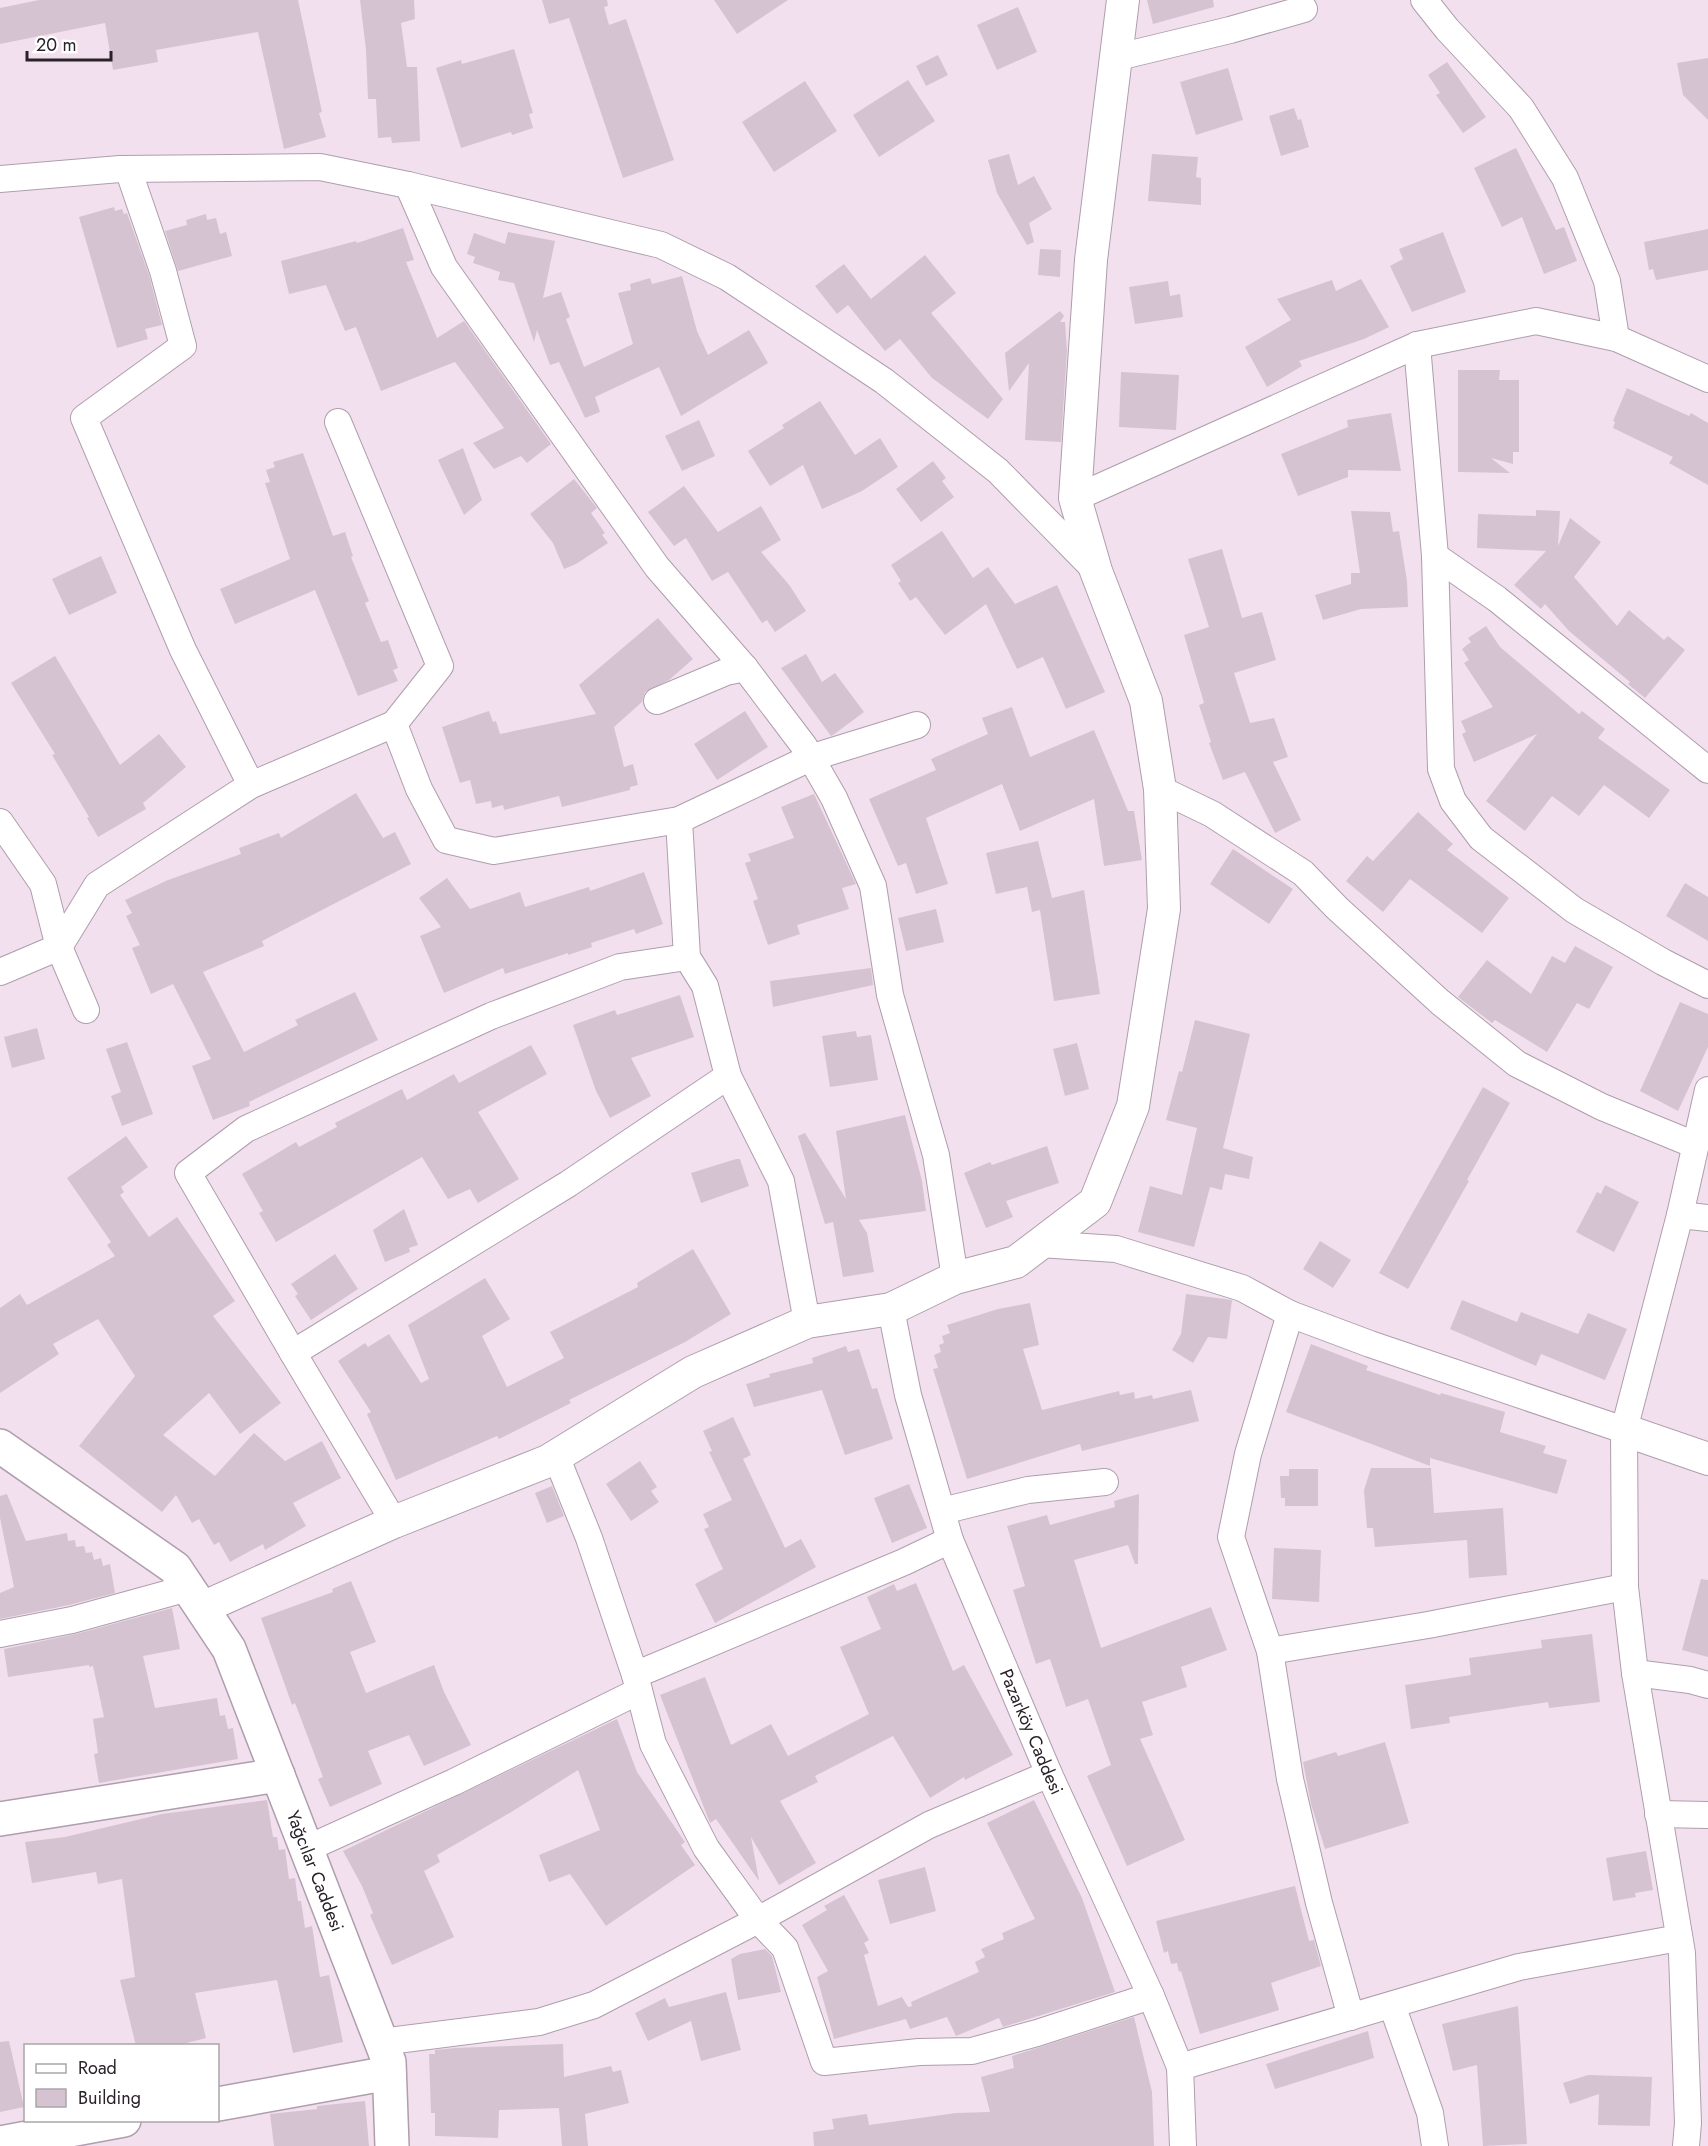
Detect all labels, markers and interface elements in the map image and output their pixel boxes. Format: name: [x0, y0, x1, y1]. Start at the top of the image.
scale bar: [27, 24, 111, 62]
text: 20 m: [36, 32, 76, 58]
street label: Pazarköy Caddesi: [993, 1665, 1070, 1799]
street label: Yağcılar Caddesi: [280, 1807, 350, 1935]
legend: [24, 2044, 219, 2122]
text: Road: [78, 2055, 117, 2081]
text: Building: [78, 2085, 141, 2111]

